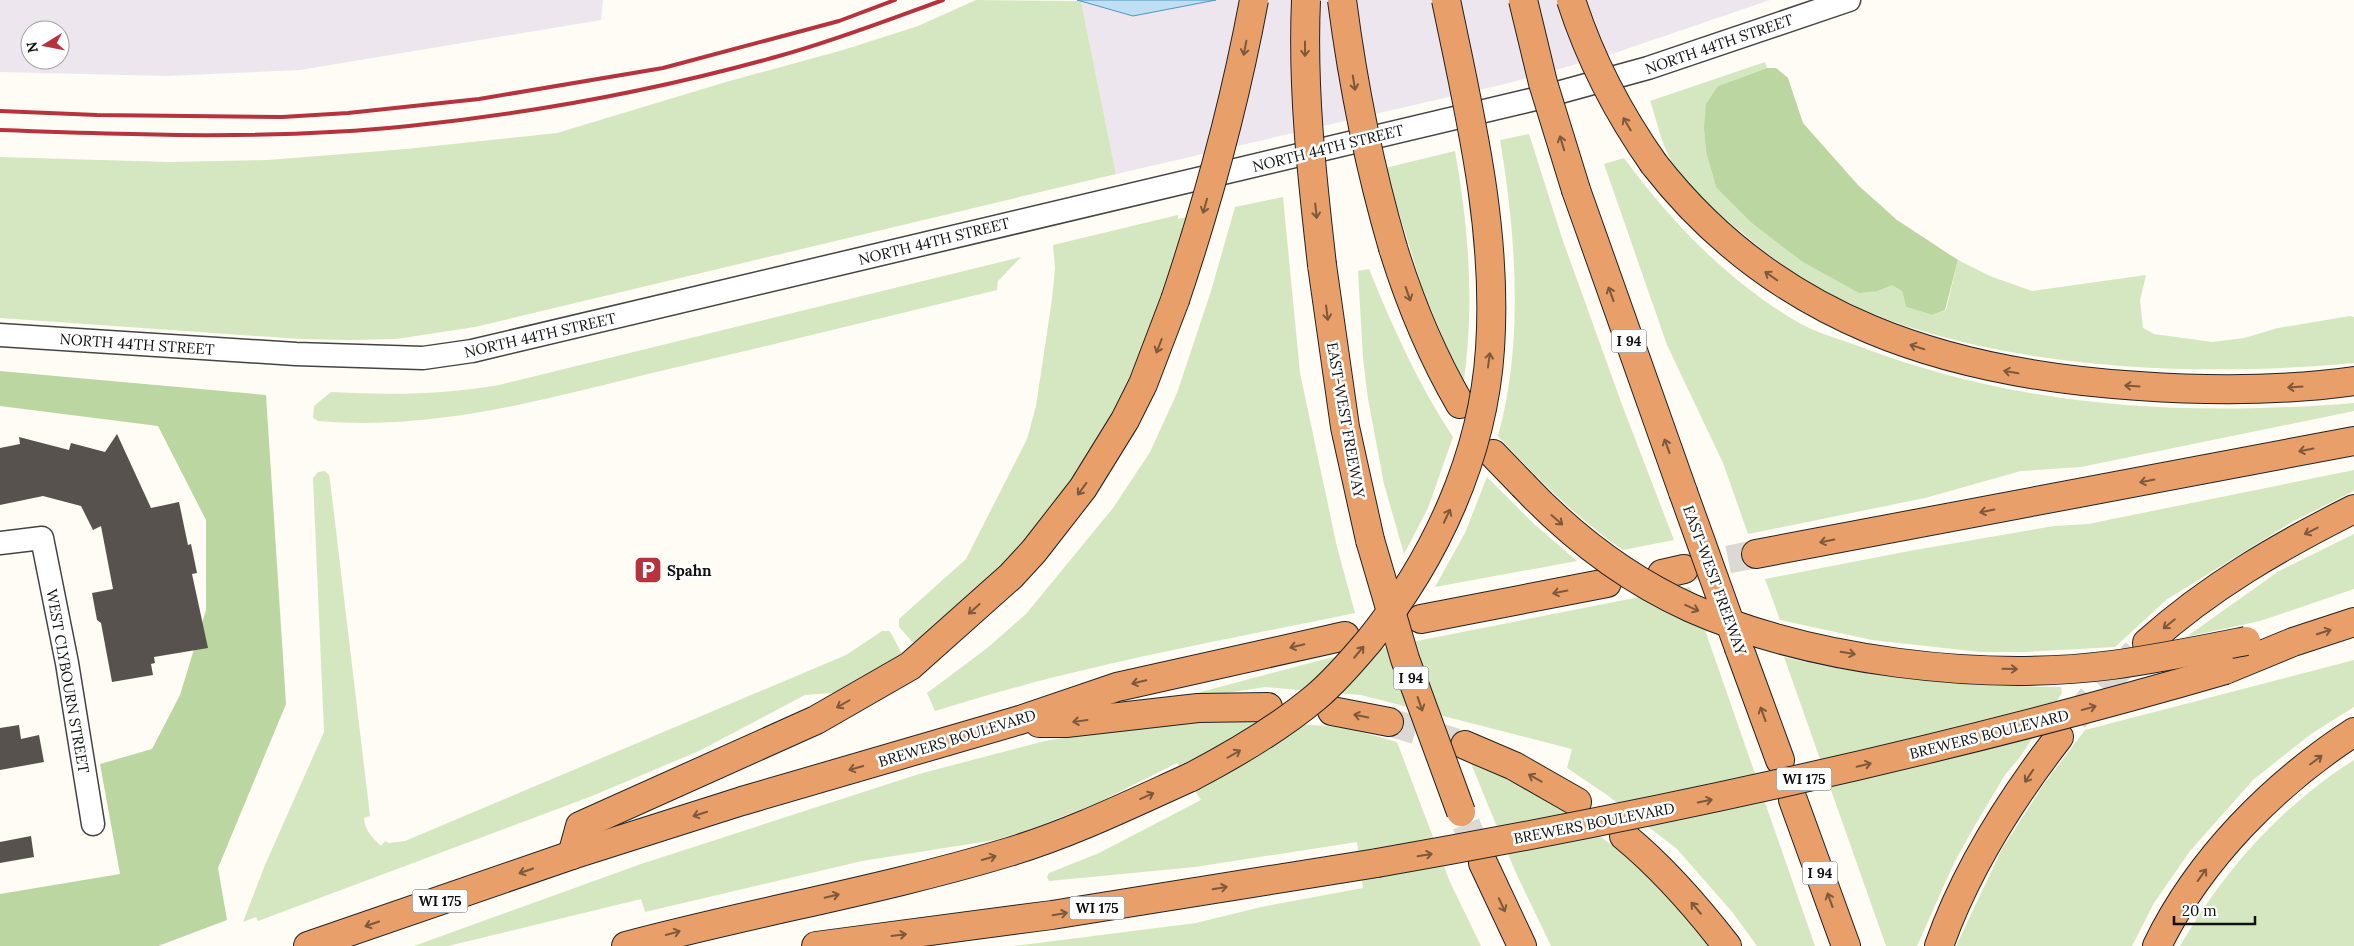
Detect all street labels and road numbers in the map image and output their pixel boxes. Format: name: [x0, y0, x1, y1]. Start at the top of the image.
street label: NORTH 44TH STREET: [1643, 10, 1796, 78]
street label: NORTH 44TH STREET: [1250, 120, 1406, 176]
street label: NORTH 44TH STREET: [856, 213, 1012, 269]
street label: NORTH 44TH STREET: [462, 308, 618, 362]
street label: NORTH 44TH STREET: [59, 329, 215, 359]
road number: I 94: [1612, 330, 1646, 352]
street label: EAST-WEST FREEWAY: [1323, 341, 1369, 500]
street label: EAST-WEST FREEWAY: [1679, 503, 1751, 658]
street label: WEST CLYBOURN STREET: [42, 587, 94, 775]
road number: I 94: [1394, 666, 1428, 690]
street label: BREWERS BOULEVARD: [876, 705, 1038, 771]
street label: BREWERS BOULEVARD: [1907, 705, 2071, 763]
road number: WI 175: [1776, 768, 1832, 791]
street label: BREWERS BOULEVARD: [1512, 798, 1676, 848]
road number: I 94: [1802, 861, 1838, 884]
road number: WI 175: [412, 889, 468, 912]
road number: WI 175: [1070, 896, 1124, 920]

